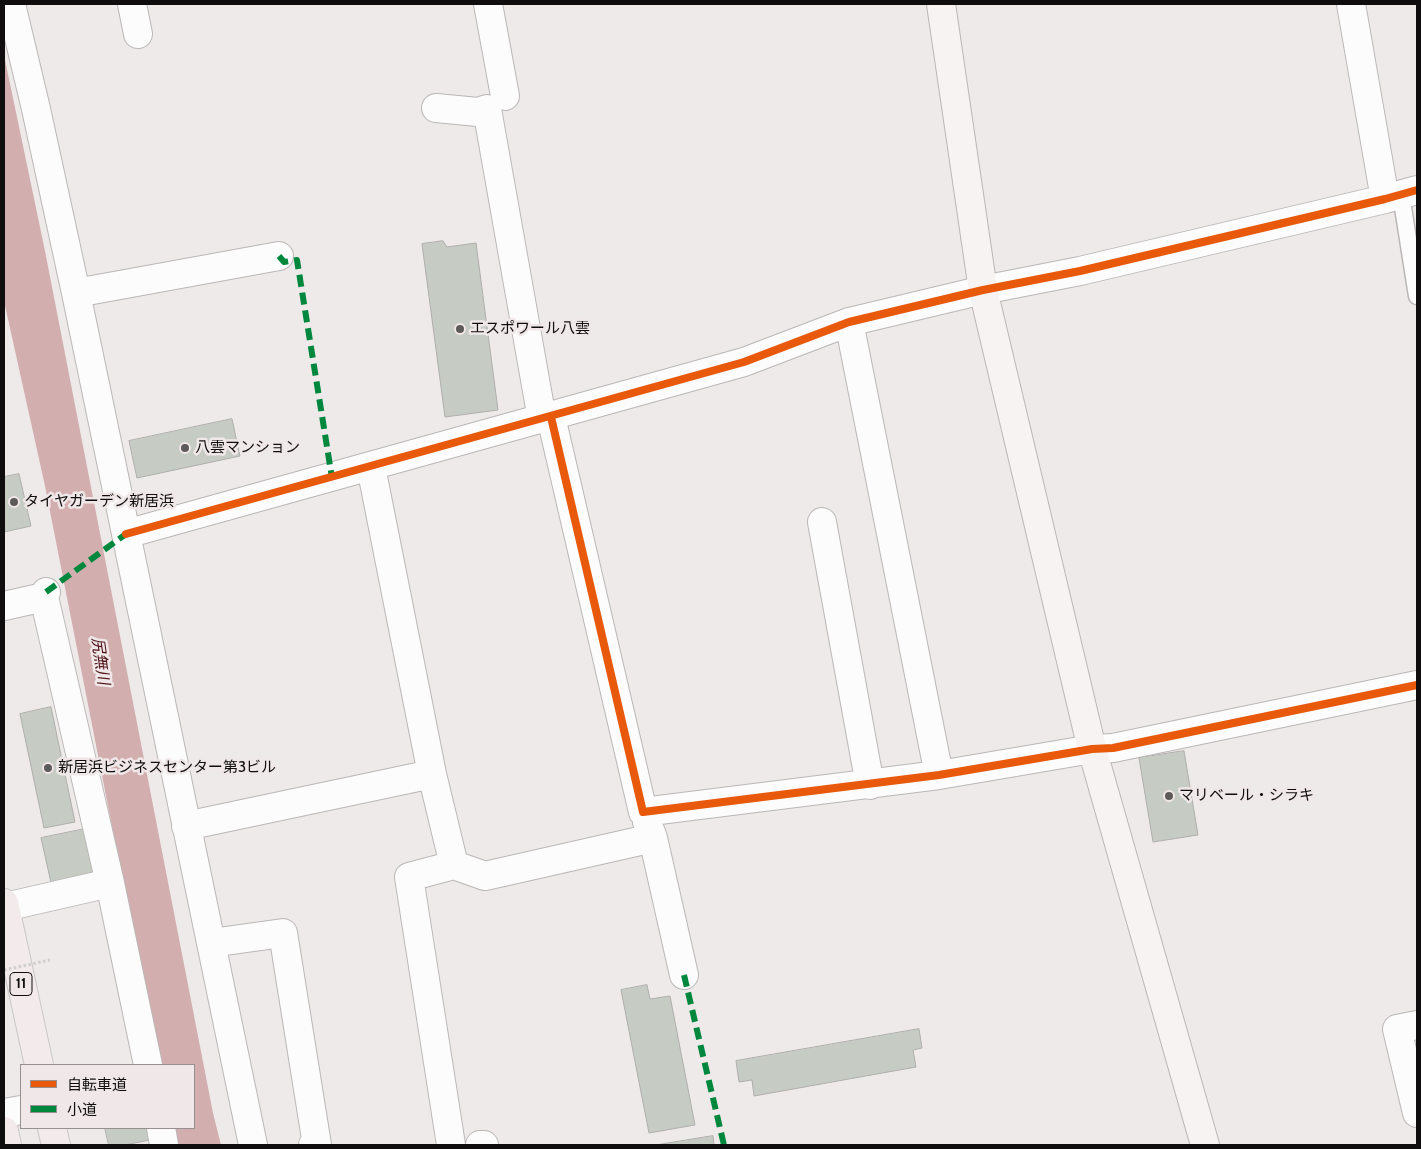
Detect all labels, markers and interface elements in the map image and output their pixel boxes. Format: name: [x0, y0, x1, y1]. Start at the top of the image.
place label: エスポワール八雲: [470, 320, 590, 338]
marker: エスポワール八雲: [454, 323, 466, 335]
place label: 八雲マンション: [195, 439, 300, 457]
marker: 八雲マンション: [179, 442, 191, 454]
place label: タイヤガーデン新居浜: [24, 493, 174, 511]
marker: タイヤガーデン新居浜: [8, 496, 20, 508]
water label: 尻無川: [87, 636, 113, 686]
place label: 新居浜ビジネスセンター第3ビル: [58, 759, 276, 777]
marker: 新居浜ビジネスセンター第3ビル: [42, 762, 54, 774]
place label: マリベール・シラキ: [1179, 787, 1314, 805]
marker: マリベール・シラキ: [1163, 790, 1175, 802]
road number: 11: [10, 972, 32, 996]
legend: [20, 1064, 195, 1129]
text: 自転車道: [67, 1076, 127, 1094]
text: 小道: [67, 1101, 97, 1119]

